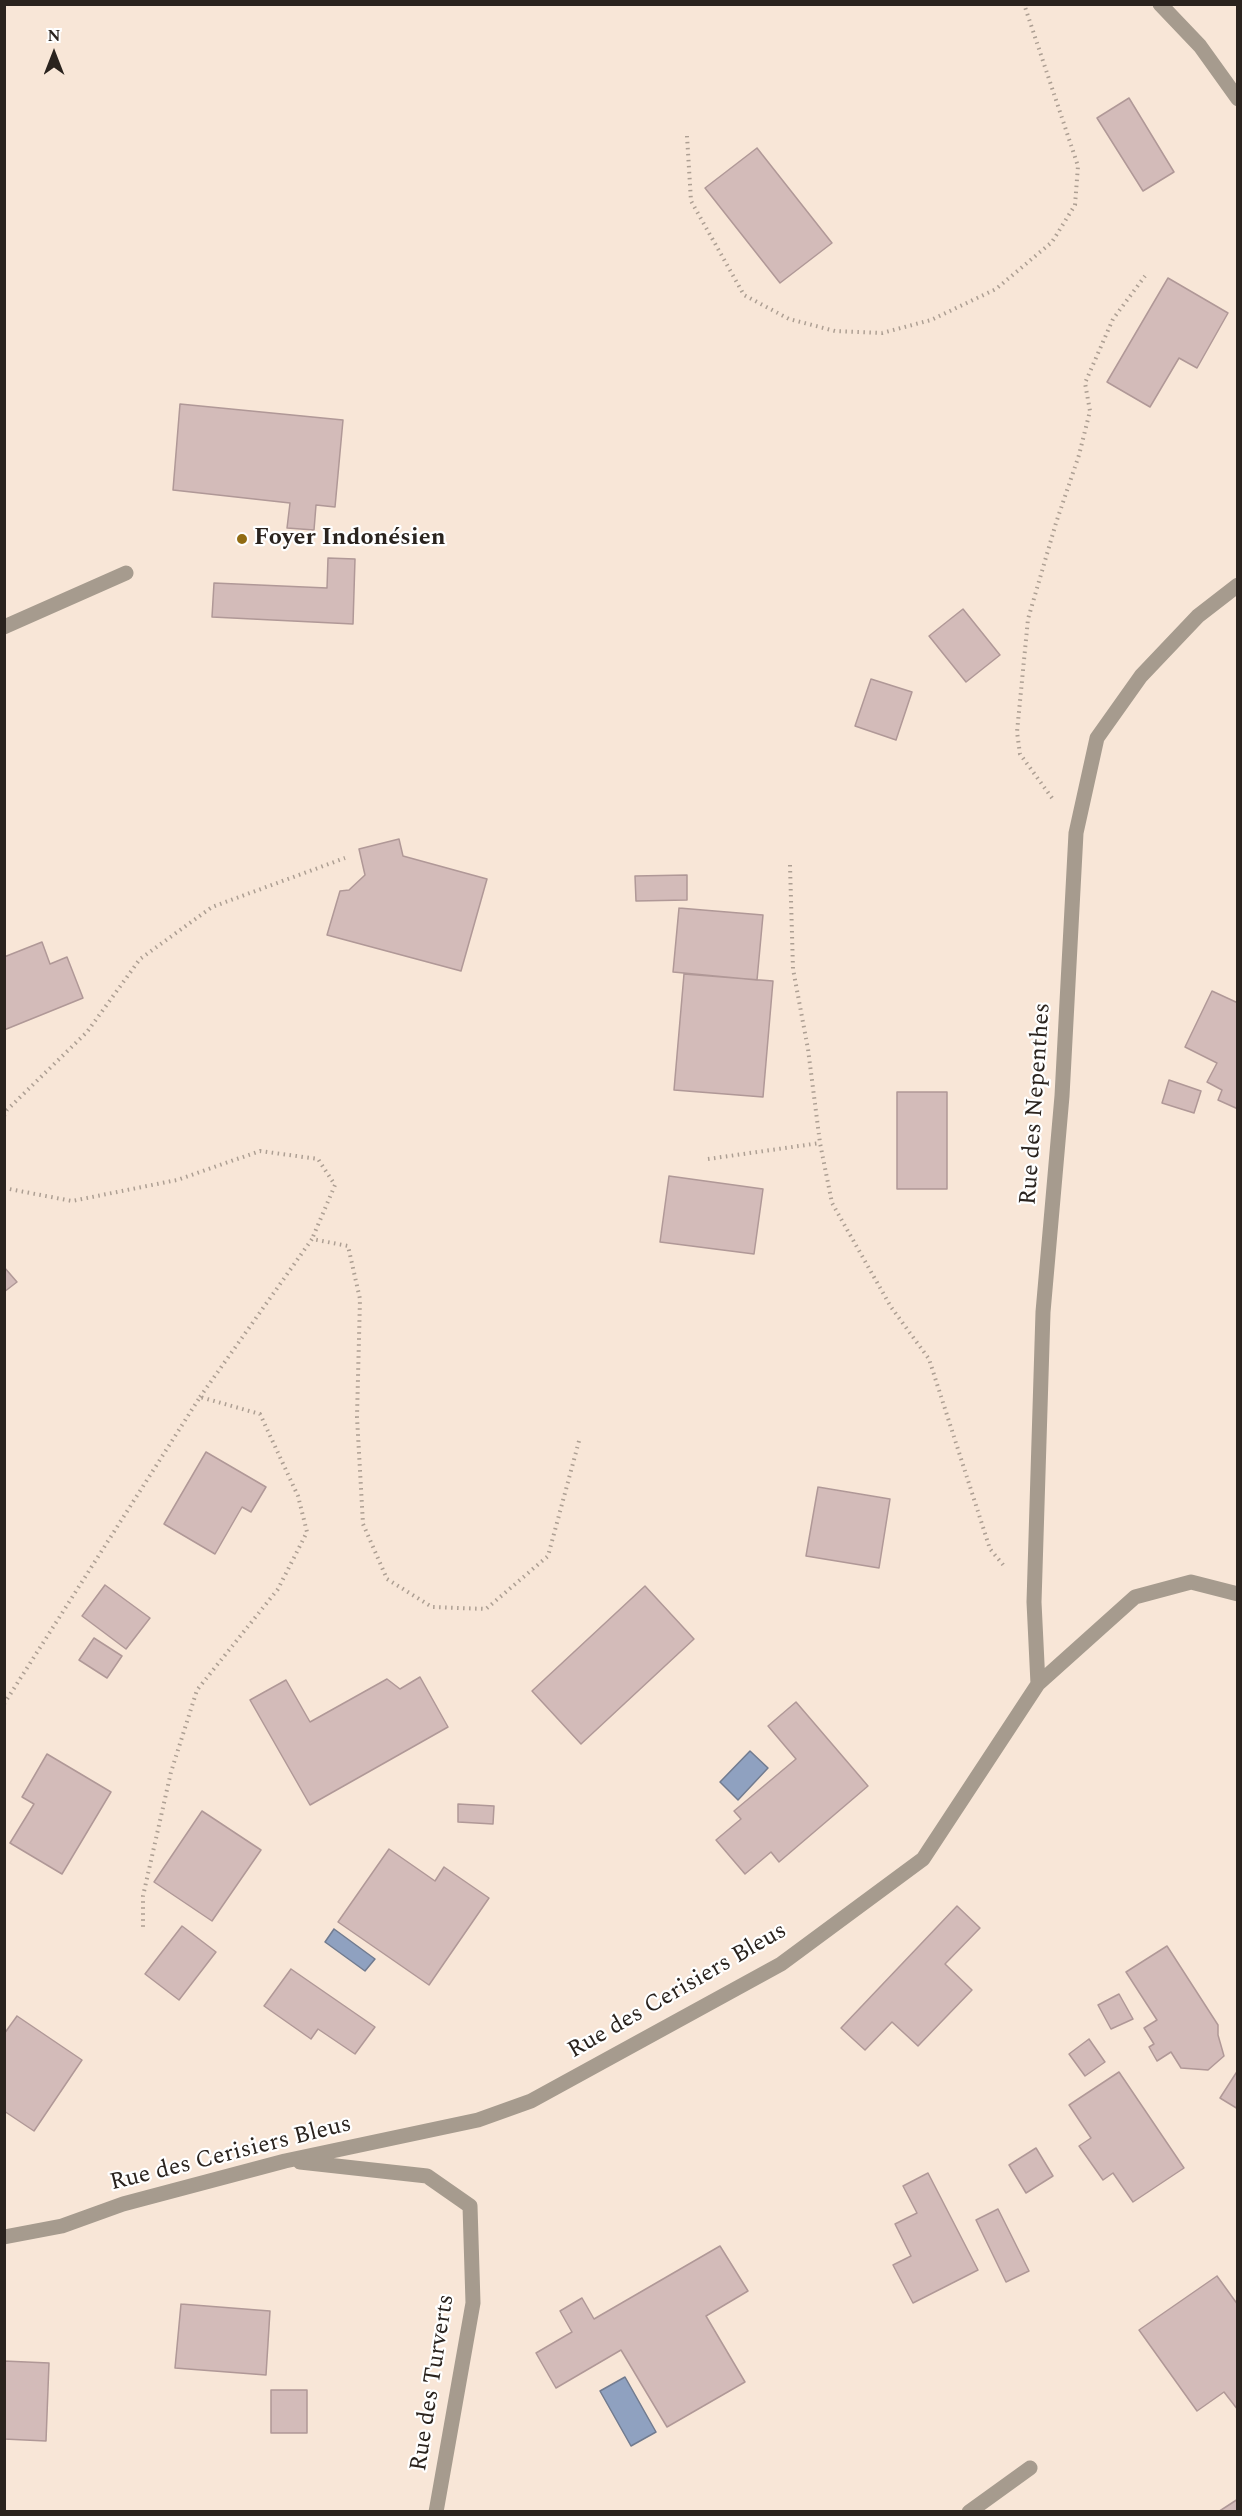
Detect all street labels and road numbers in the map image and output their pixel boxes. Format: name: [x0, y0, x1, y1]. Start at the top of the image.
street label: Rue des Nepenthes: [1016, 1002, 1058, 1206]
street label: Rue des Cerisiers Bleus: [563, 1918, 793, 2066]
street label: Rue des Cerisiers Bleus: [107, 2111, 355, 2199]
street label: Rue des Turverts: [406, 2292, 462, 2474]

